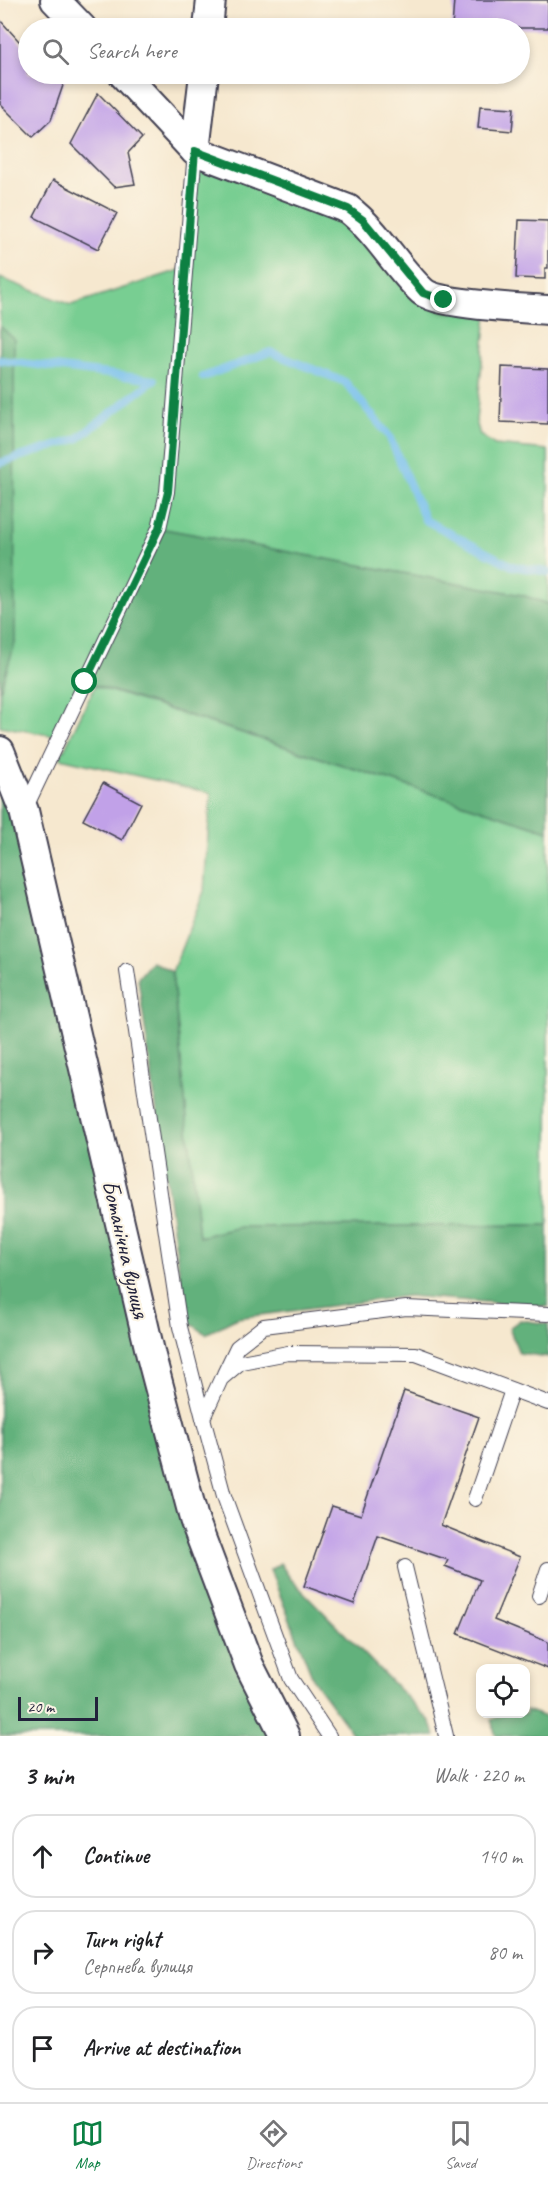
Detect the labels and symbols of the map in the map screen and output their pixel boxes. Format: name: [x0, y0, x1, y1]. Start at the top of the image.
route end: [430, 286, 456, 312]
route start: [71, 668, 97, 694]
street label: Ботанічна вулиця: [96, 1177, 157, 1322]
scale bar: [18, 1694, 98, 1722]

